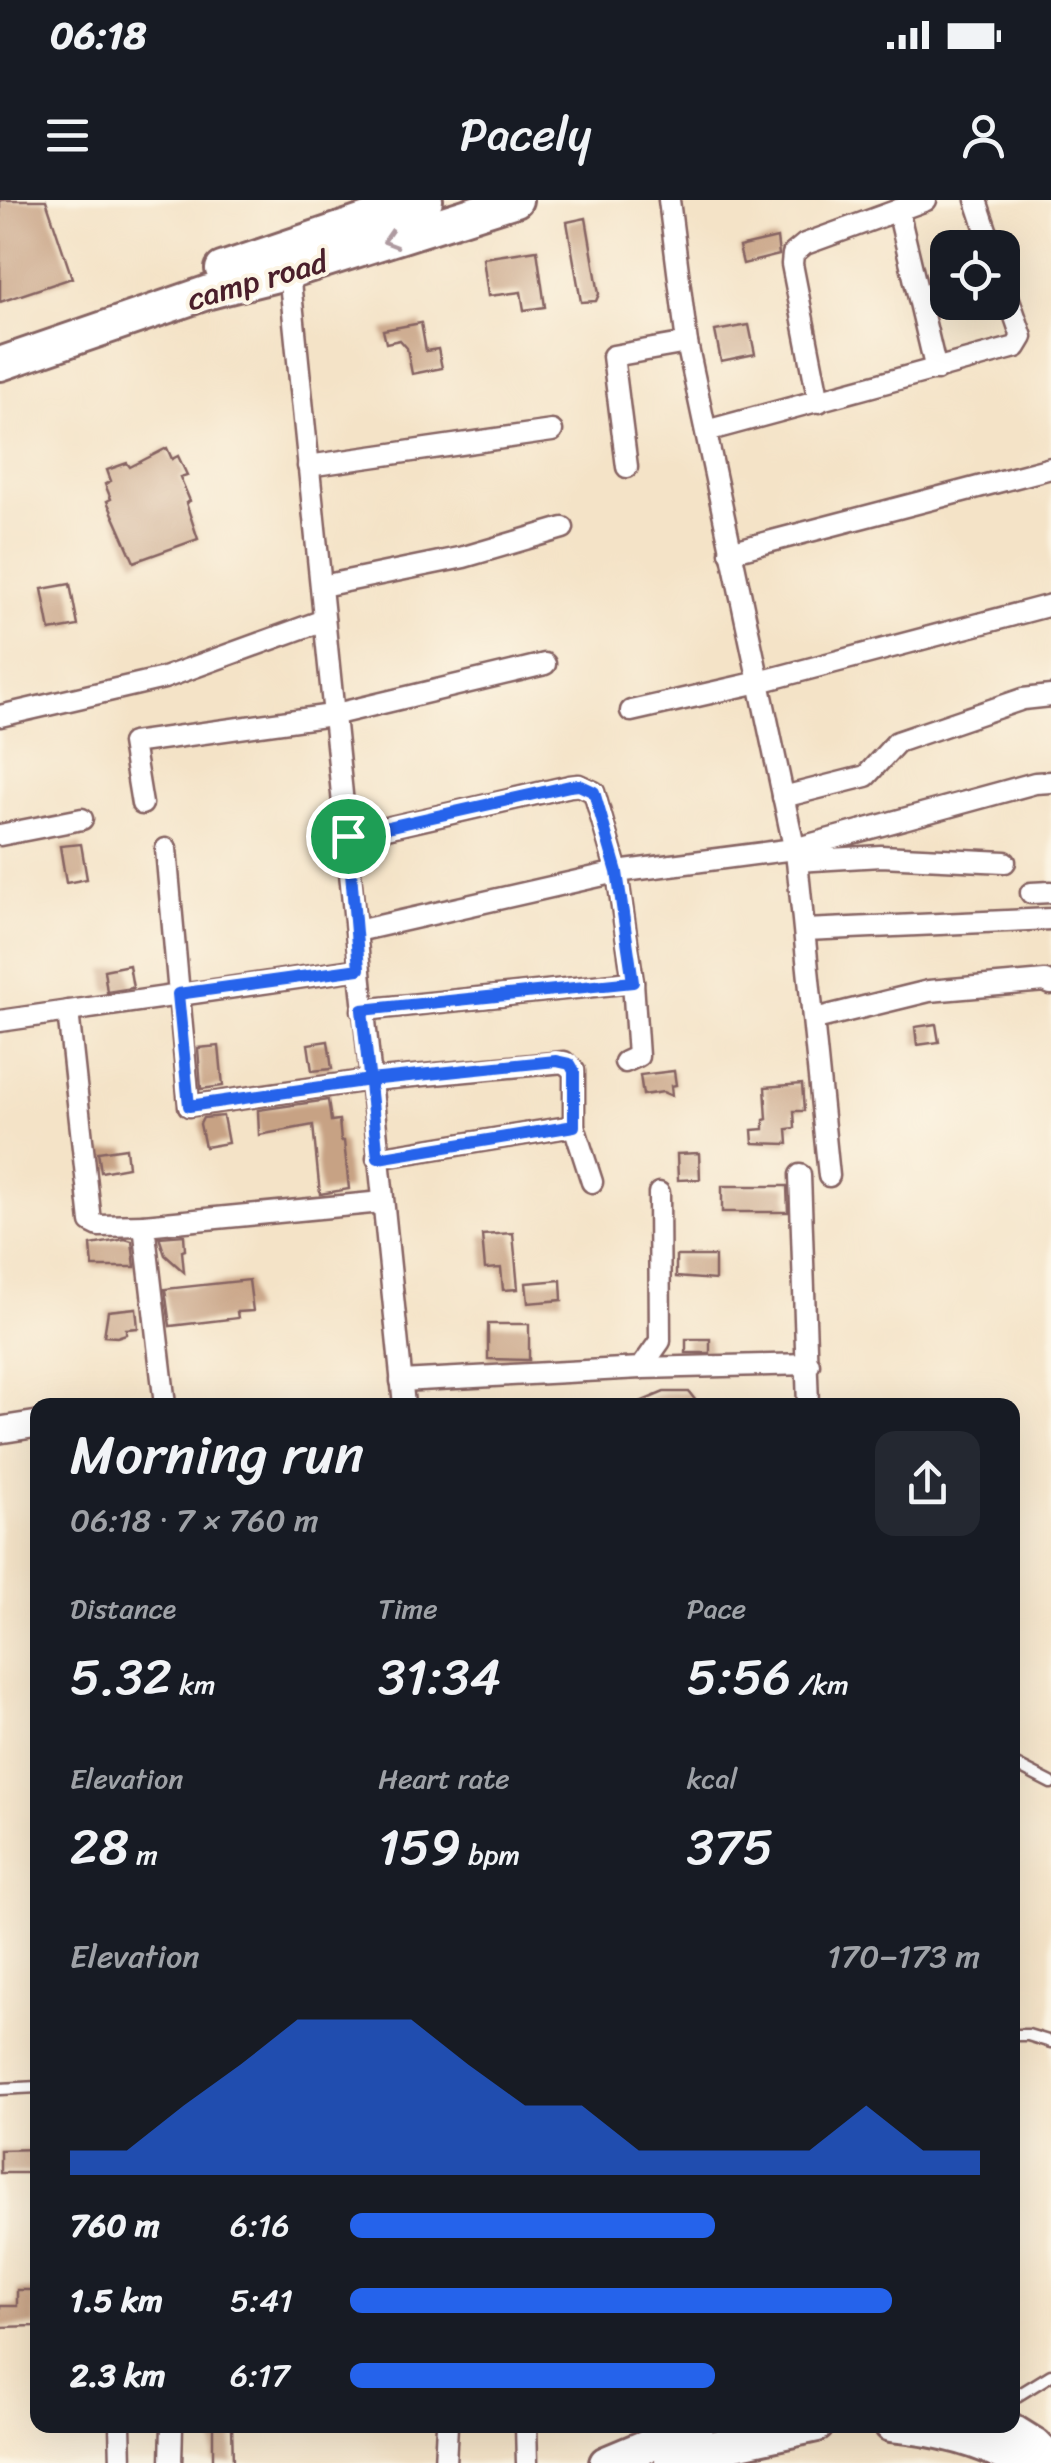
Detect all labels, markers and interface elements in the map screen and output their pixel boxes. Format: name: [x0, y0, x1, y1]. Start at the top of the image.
text: 06:18: [50, 2, 146, 69]
text: Pacely: [460, 95, 591, 175]
icon: menu: [40, 108, 95, 163]
icon: person: [956, 108, 1011, 163]
one-way arrow: [382, 228, 399, 249]
map controls: [930, 230, 1020, 320]
button: locate: [930, 230, 1020, 320]
street label: camp road: [180, 233, 336, 328]
pin: [306, 794, 391, 879]
icon: arrive: [321, 809, 376, 864]
text: Morning run: [70, 1406, 364, 1503]
button: share: [875, 1431, 980, 1536]
text: 06:18 · 7 × 760 m: [70, 1492, 319, 1549]
text: Distance: [70, 1584, 176, 1633]
text: Time: [378, 1584, 438, 1633]
text: Pace: [687, 1584, 746, 1633]
text: 5.32: [70, 1633, 172, 1722]
text: 31:34: [378, 1633, 501, 1722]
text: 5:56: [687, 1633, 791, 1722]
text: km: [172, 1660, 216, 1709]
text: /km: [791, 1660, 849, 1709]
text: Elevation: [70, 1754, 183, 1803]
text: Heart rate: [378, 1754, 510, 1803]
text: kcal: [687, 1754, 738, 1803]
text: 28: [70, 1803, 129, 1892]
text: 159: [378, 1803, 461, 1892]
text: 375: [687, 1803, 773, 1892]
text: m: [129, 1830, 158, 1879]
text: bpm: [461, 1830, 520, 1879]
text: Elevation: [70, 1928, 200, 1985]
text: 170–173 m: [827, 1928, 980, 1985]
text: 760 m: [70, 2197, 160, 2254]
text: 6:16: [230, 2197, 290, 2254]
text: 1.5 km: [70, 2272, 163, 2329]
text: 5:41: [230, 2272, 293, 2329]
text: 2.3 km: [70, 2347, 166, 2404]
text: 6:17: [230, 2347, 290, 2404]

